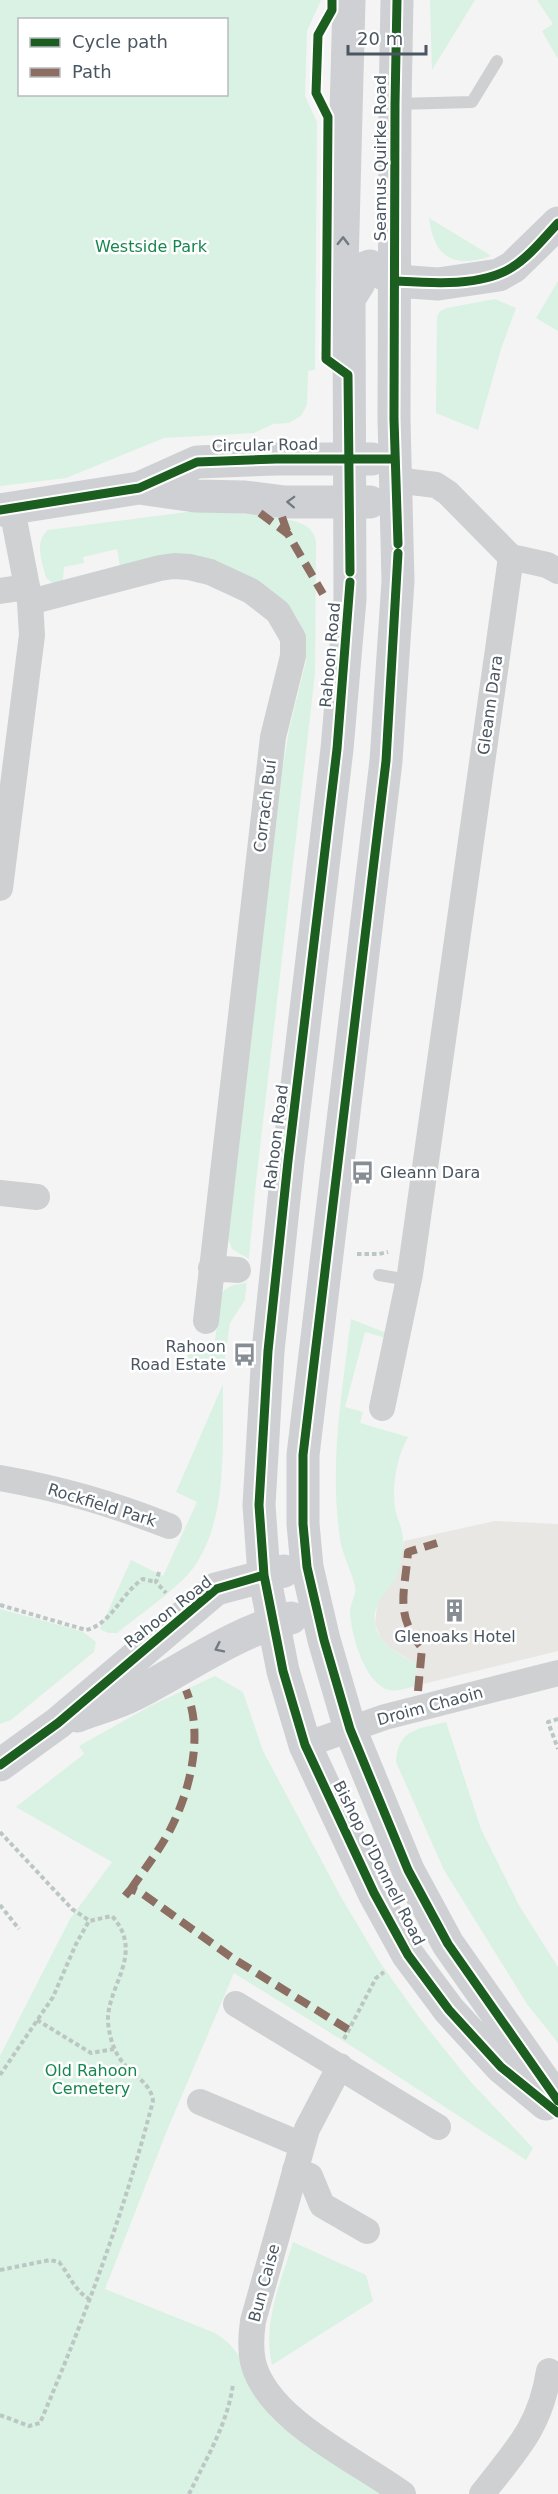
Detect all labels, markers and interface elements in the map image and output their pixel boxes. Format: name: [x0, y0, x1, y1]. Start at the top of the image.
legend: [18, 18, 228, 96]
scale bar: [348, 18, 426, 56]
text: 20 m: [357, 28, 403, 49]
text: Cycle path: [72, 31, 168, 52]
text: Path: [72, 61, 112, 82]
street label: Seamus Quirke Road: [371, 75, 390, 241]
park label: Westside Park: [95, 237, 208, 256]
one-way arrow: [337, 237, 349, 246]
street label: Circular Road: [211, 435, 319, 455]
one-way arrow: [286, 496, 295, 508]
street label: Rahoon Road: [316, 602, 344, 708]
street label: Gleann Dara: [474, 654, 506, 756]
street label: Corrach Buí: [250, 758, 280, 853]
street label: Rahoon Road: [260, 1083, 292, 1191]
bus stop icon: Gleann Dara: [349, 1159, 375, 1185]
place label: Gleann Dara: [380, 1163, 480, 1182]
place label: Rahoon Road Estate: [130, 1337, 226, 1374]
bus stop icon: Rahoon Road Estate: [231, 1342, 257, 1368]
street label: Rockfield Park: [45, 1479, 159, 1531]
street label: Rahoon Road: [121, 1572, 215, 1652]
building icon: Glenoaks Hotel: [442, 1598, 468, 1624]
place label: Glenoaks Hotel: [394, 1627, 516, 1646]
one-way arrow: [215, 1641, 225, 1652]
street label: Droim Chaoin: [375, 1683, 485, 1729]
street label: Bishop O'Donnell Road: [329, 1777, 429, 1949]
park label: Old Rahoon Cemetery: [45, 2061, 137, 2098]
street label: Bun Caise: [244, 2242, 284, 2324]

